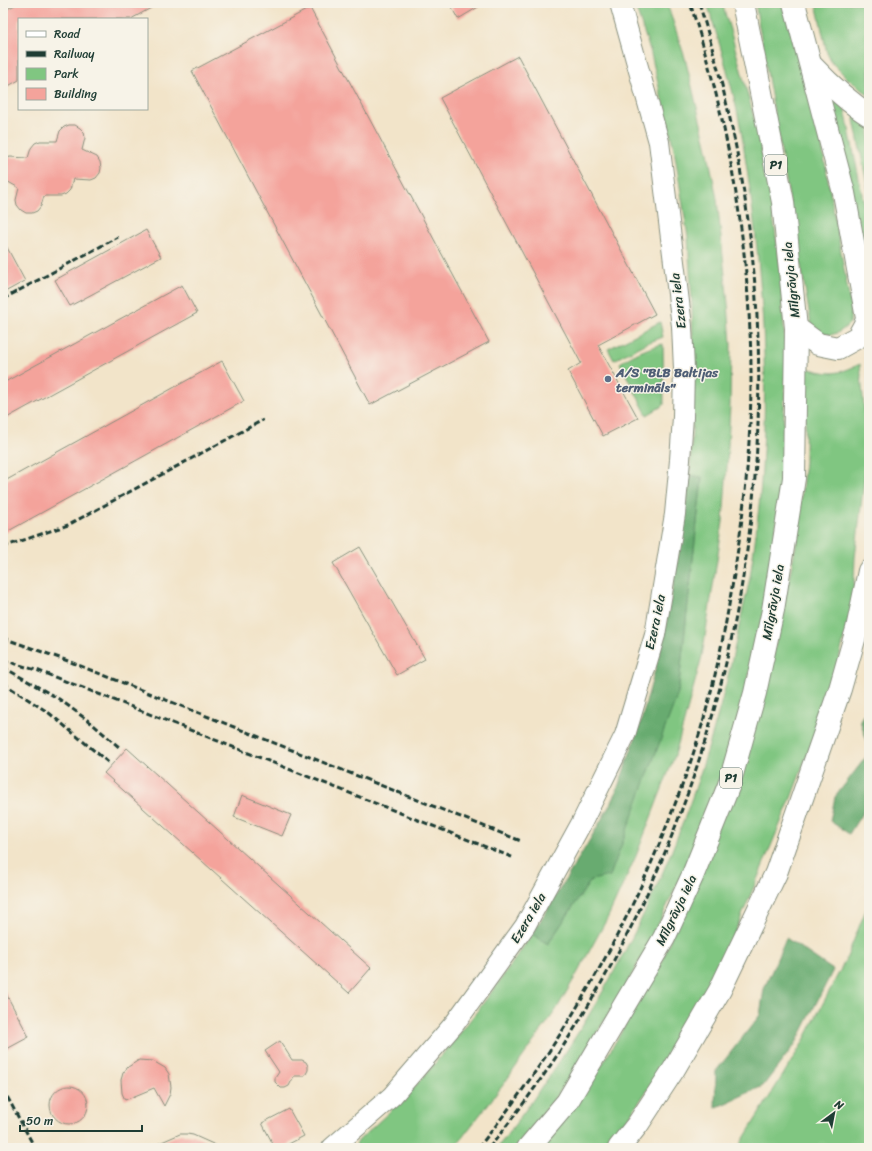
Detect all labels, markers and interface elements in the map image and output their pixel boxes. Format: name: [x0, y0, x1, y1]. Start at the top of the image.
legend: [18, 18, 148, 110]
text: Road: [54, 23, 81, 45]
text: Railway: [54, 43, 95, 65]
text: Park: [54, 63, 79, 85]
text: Building: [54, 83, 97, 105]
road number: P1: [765, 155, 787, 175]
street label: Mīlgrāvja iela: [776, 240, 806, 319]
street label: Ezera iela: [663, 271, 693, 330]
place label: A/S "BLB Baltijas termināls": [615, 361, 719, 399]
marker: A/S "BLB Baltijas termināls": [603, 374, 613, 384]
street label: Mīlgrāvja iela: [755, 562, 791, 642]
street label: Ezera iela: [638, 592, 672, 652]
road number: P1: [720, 768, 742, 788]
street label: Mīlgrāvja iela: [649, 870, 703, 949]
street label: Ezera iela: [504, 888, 552, 948]
north arrow: [814, 1093, 854, 1133]
text: N: [830, 1094, 848, 1115]
scale bar: [20, 1107, 142, 1133]
text: 50 m: [26, 1110, 53, 1132]

